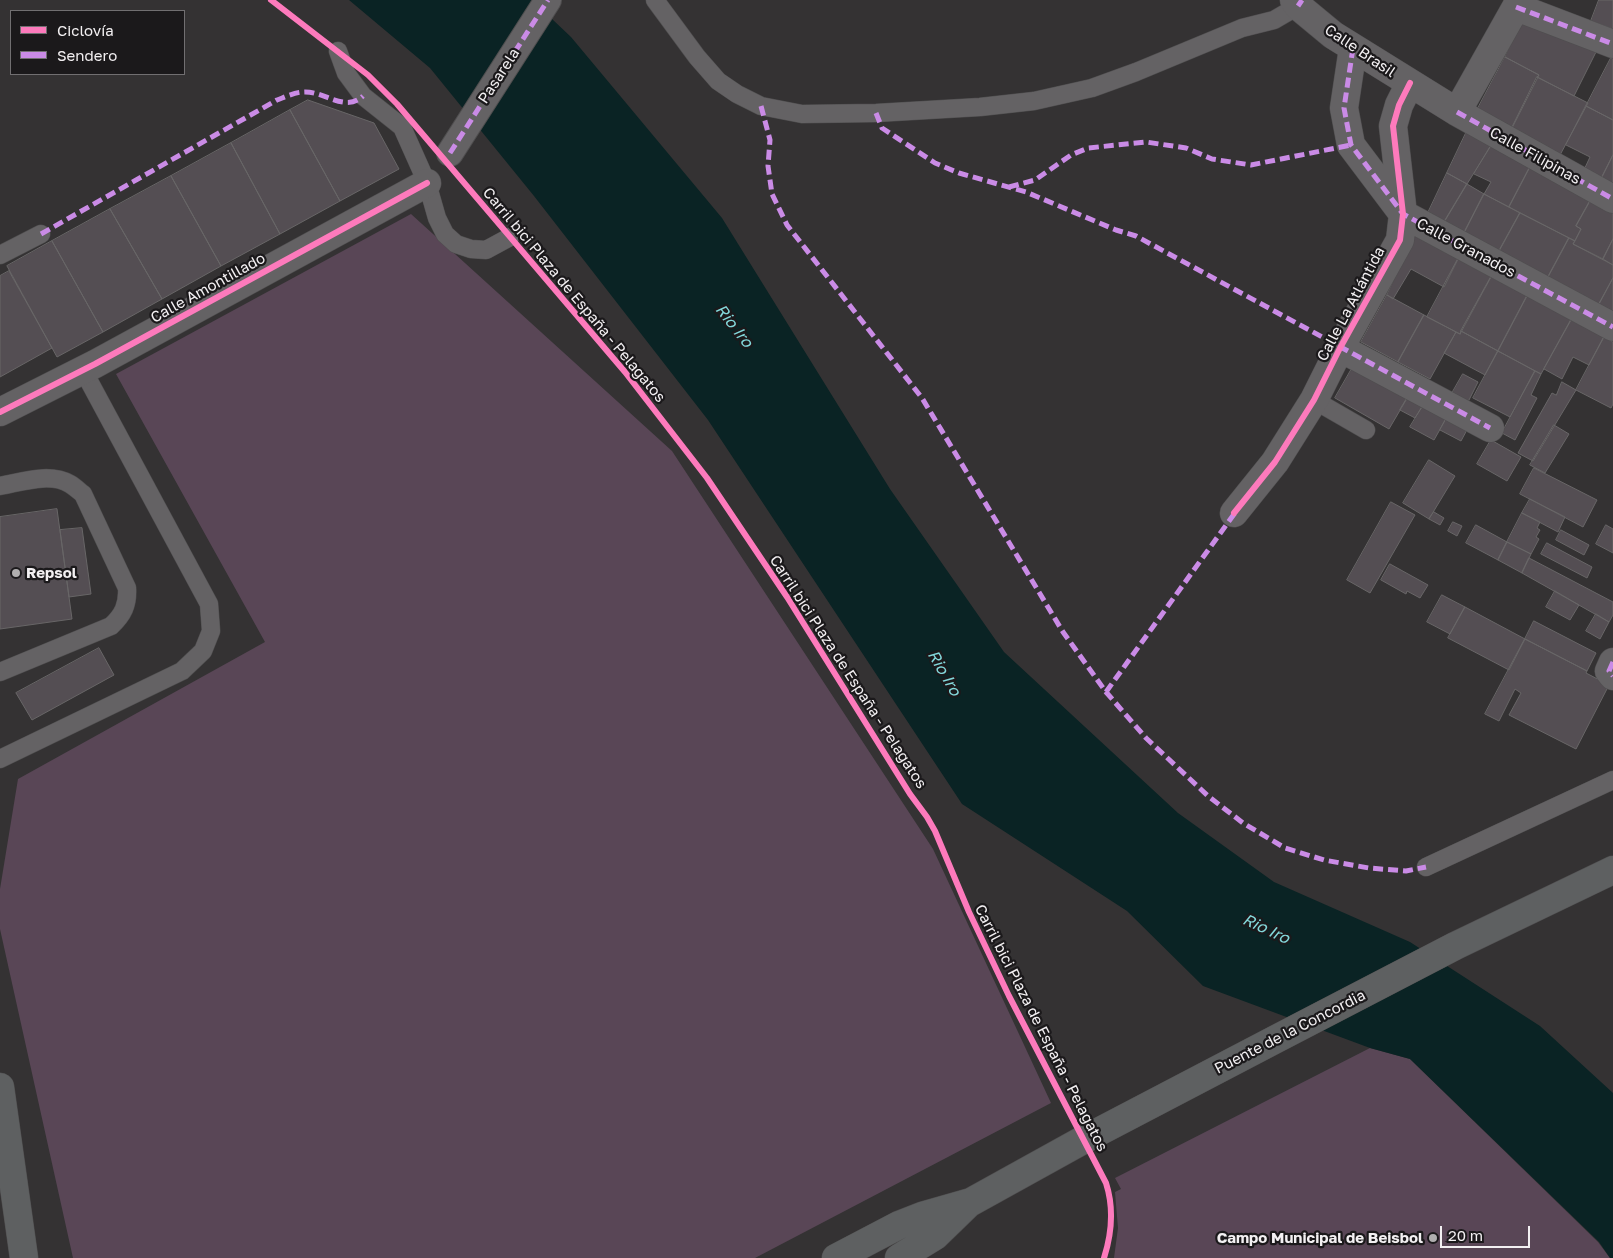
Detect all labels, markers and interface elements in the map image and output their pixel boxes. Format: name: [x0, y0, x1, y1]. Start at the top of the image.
legend: [10, 10, 185, 75]
text: Ciclovía: [57, 21, 114, 39]
street label: Calle Brasil: [1321, 21, 1399, 81]
street label: Pasarela: [475, 45, 523, 107]
text: Sendero: [57, 46, 117, 64]
street label: Calle Filipinas: [1486, 124, 1584, 188]
street label: Carril bici Plaza de España - Pelagatos: [479, 184, 669, 406]
street label: Calle Granados: [1414, 214, 1518, 282]
street label: Calle La Atlántida: [1313, 244, 1389, 364]
street label: Calle Amontillado: [148, 249, 268, 327]
water label: Rio Iro: [711, 301, 757, 351]
street label: Carril bici Plaza de España - Pelagatos: [766, 552, 930, 792]
place label: Repsol: [26, 564, 77, 582]
marker: Repsol: [10, 567, 22, 579]
water label: Rio Iro: [923, 647, 965, 699]
street label: Carril bici Plaza de España - Pelagatos: [971, 902, 1111, 1154]
water label: Rio Iro: [1240, 910, 1292, 948]
street label: Puente de la Concordia: [1212, 986, 1368, 1078]
scale bar: [1443, 1216, 1533, 1248]
text: 20 m: [1448, 1226, 1483, 1244]
place label: Campo Municipal de Beisbol: [1217, 1229, 1423, 1247]
marker: Campo Municipal de Beisbol: [1427, 1232, 1439, 1244]

